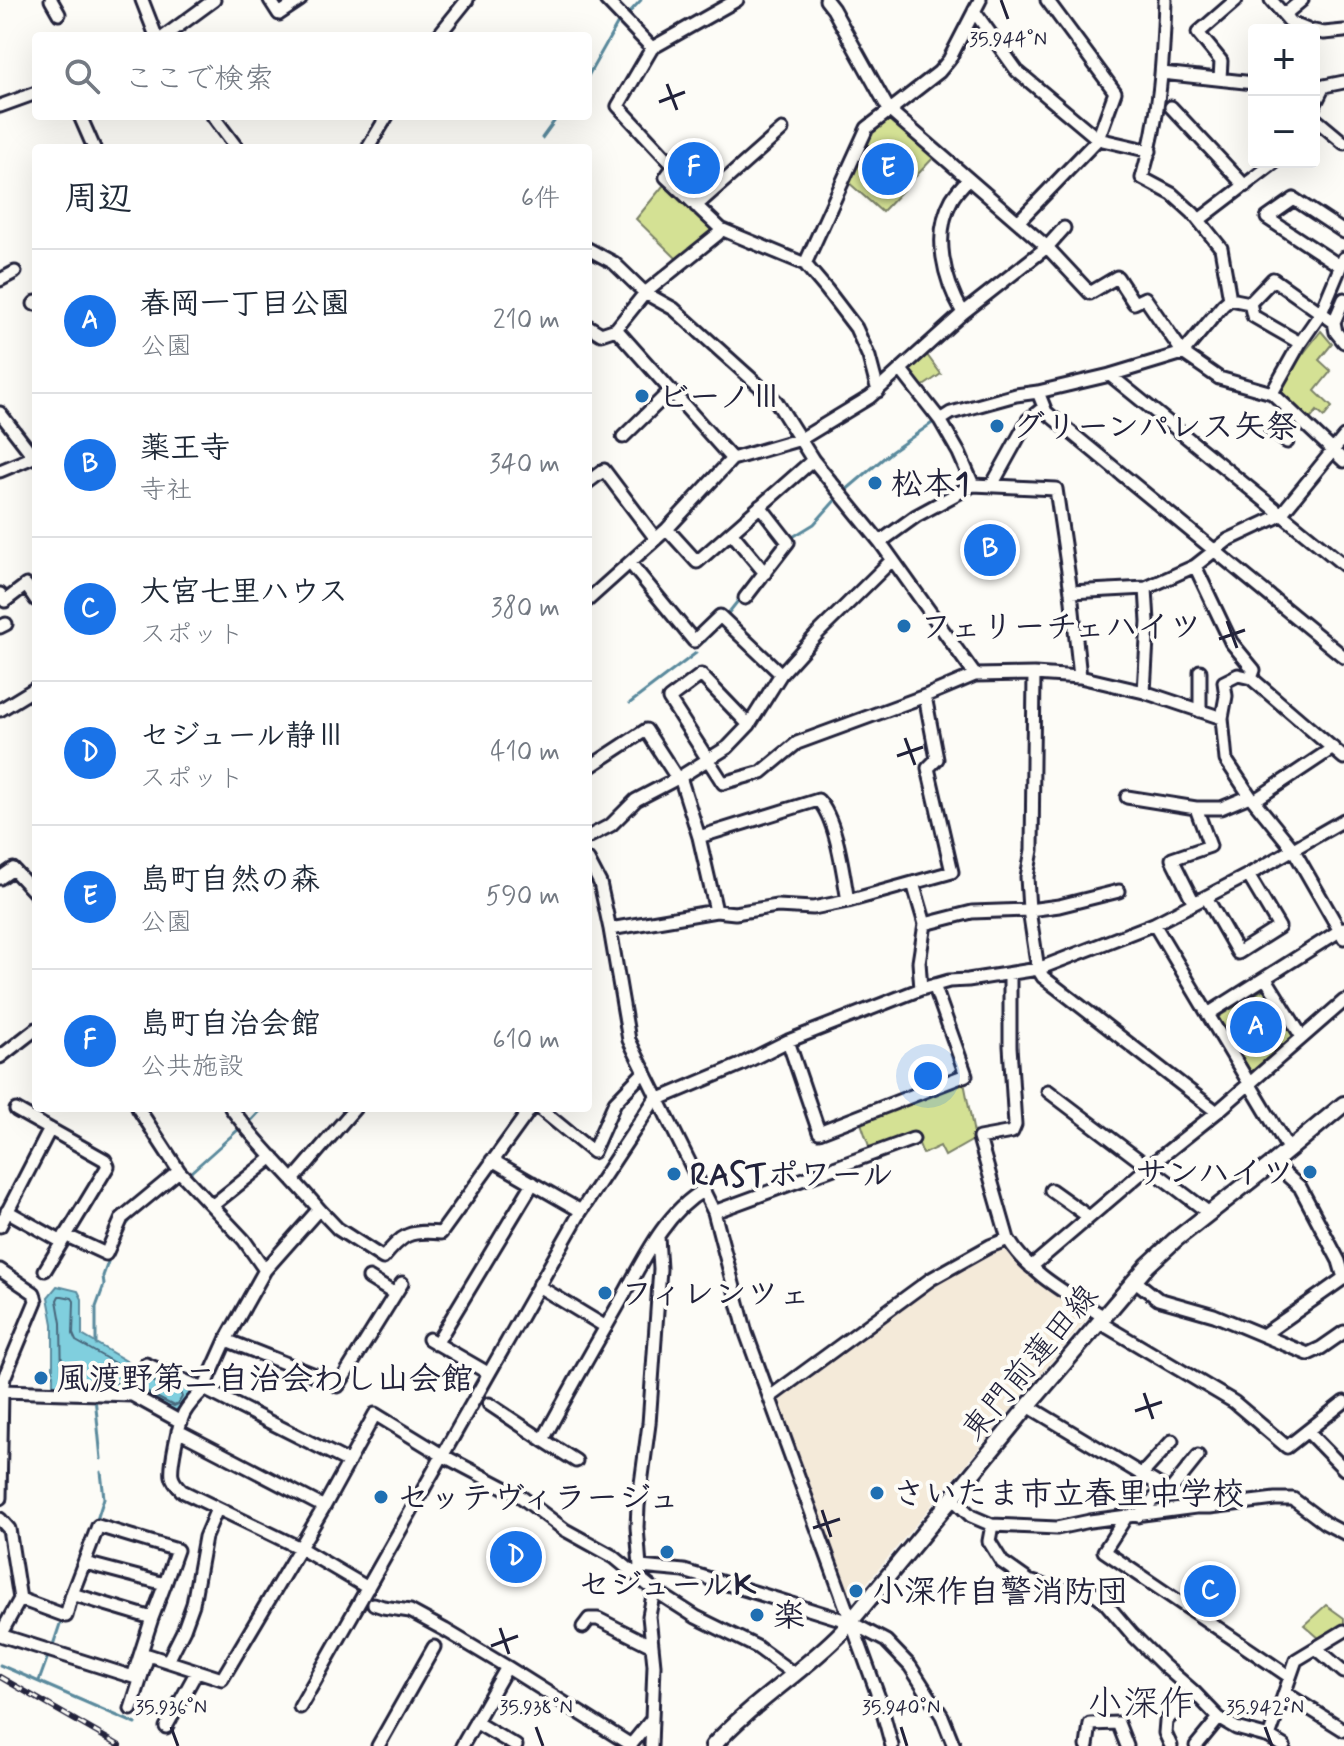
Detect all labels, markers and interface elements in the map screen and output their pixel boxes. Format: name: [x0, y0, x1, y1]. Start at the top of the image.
map controls: [1248, 24, 1320, 168]
button: +: [1248, 24, 1320, 96]
text: 35.944°N: [969, 27, 1047, 54]
search box: [32, 32, 592, 120]
icon: search: [60, 54, 104, 98]
text: ここで検索: [124, 60, 274, 99]
button: −: [1248, 96, 1320, 168]
pin: F: [668, 138, 720, 198]
pin: E: [862, 139, 914, 199]
text: 周辺: [64, 177, 132, 222]
text: 6件: [521, 182, 560, 216]
text: 春岡一丁目公園: [140, 285, 350, 324]
text: A: [81, 304, 99, 338]
text: 210 m: [493, 304, 560, 338]
text: 公園: [140, 330, 192, 364]
place label: ビーノⅢ: [658, 377, 782, 419]
marker: ビーノⅢ: [633, 387, 651, 405]
place label: グリーンパレス矢祭: [1013, 407, 1298, 449]
marker: グリーンパレス矢祭: [988, 417, 1006, 435]
text: 薬王寺: [140, 429, 230, 468]
text: B: [82, 448, 98, 482]
text: 340 m: [489, 448, 560, 482]
place label: 松本1: [891, 464, 969, 506]
text: 寺社: [140, 474, 192, 508]
marker: 松本1: [866, 474, 884, 492]
pin: B: [964, 520, 1016, 580]
text: 大宮七里ハウス: [140, 573, 348, 612]
text: C: [81, 592, 99, 626]
text: 380 m: [491, 592, 560, 626]
place label: フェリーチェハイツ: [920, 607, 1202, 649]
marker: フェリーチェハイツ: [895, 617, 913, 635]
text: スポット: [140, 618, 244, 652]
text: セジュール静Ⅲ: [140, 717, 346, 756]
text: D: [81, 736, 99, 770]
text: 410 m: [490, 736, 560, 770]
text: スポット: [140, 762, 244, 796]
text: 島町自然の森: [140, 861, 320, 900]
text: E: [82, 880, 98, 914]
text: 590 m: [486, 880, 560, 914]
text: 公園: [140, 906, 192, 940]
pin: A: [1230, 997, 1282, 1057]
text: 島町自治会館: [140, 1005, 320, 1044]
text: F: [83, 1024, 97, 1058]
text: 610 m: [492, 1024, 560, 1058]
text: 公共施設: [140, 1050, 244, 1084]
your location: [908, 1056, 948, 1096]
place label: サンハイツ: [1135, 1153, 1294, 1195]
place label: RASTポワール: [690, 1155, 894, 1197]
marker: サンハイツ: [1301, 1163, 1319, 1181]
marker: RASTポワール: [665, 1165, 683, 1183]
place label: フィレンツェ: [621, 1274, 810, 1316]
street label: 東門前蓮田線: [953, 1276, 1108, 1450]
marker: フィレンツェ: [596, 1284, 614, 1302]
place label: 風渡野第二自治会わし山会館: [57, 1359, 473, 1401]
marker: 風渡野第二自治会わし山会館: [32, 1369, 50, 1387]
place label: さいたま市立春里中学校: [893, 1474, 1244, 1516]
place label: セッテヴィラージュ: [397, 1478, 680, 1520]
marker: さいたま市立春里中学校: [868, 1484, 886, 1502]
marker: セッテヴィラージュ: [372, 1488, 390, 1506]
pin: D: [490, 1527, 542, 1587]
marker: セジュールK: [658, 1543, 676, 1561]
pin: C: [1184, 1561, 1236, 1621]
place label: セジュールK: [578, 1565, 756, 1607]
place label: 小深作自警消防団: [872, 1572, 1128, 1614]
marker: 小深作自警消防団: [847, 1582, 865, 1600]
place label: 楽: [773, 1596, 805, 1638]
marker: 楽: [748, 1606, 766, 1624]
district label: 小深作: [1087, 1682, 1195, 1729]
text: 35.936°N: [135, 1695, 207, 1722]
text: 35.938°N: [499, 1695, 573, 1722]
text: 35.940°N: [862, 1695, 940, 1722]
text: 35.942°N: [1226, 1695, 1304, 1722]

